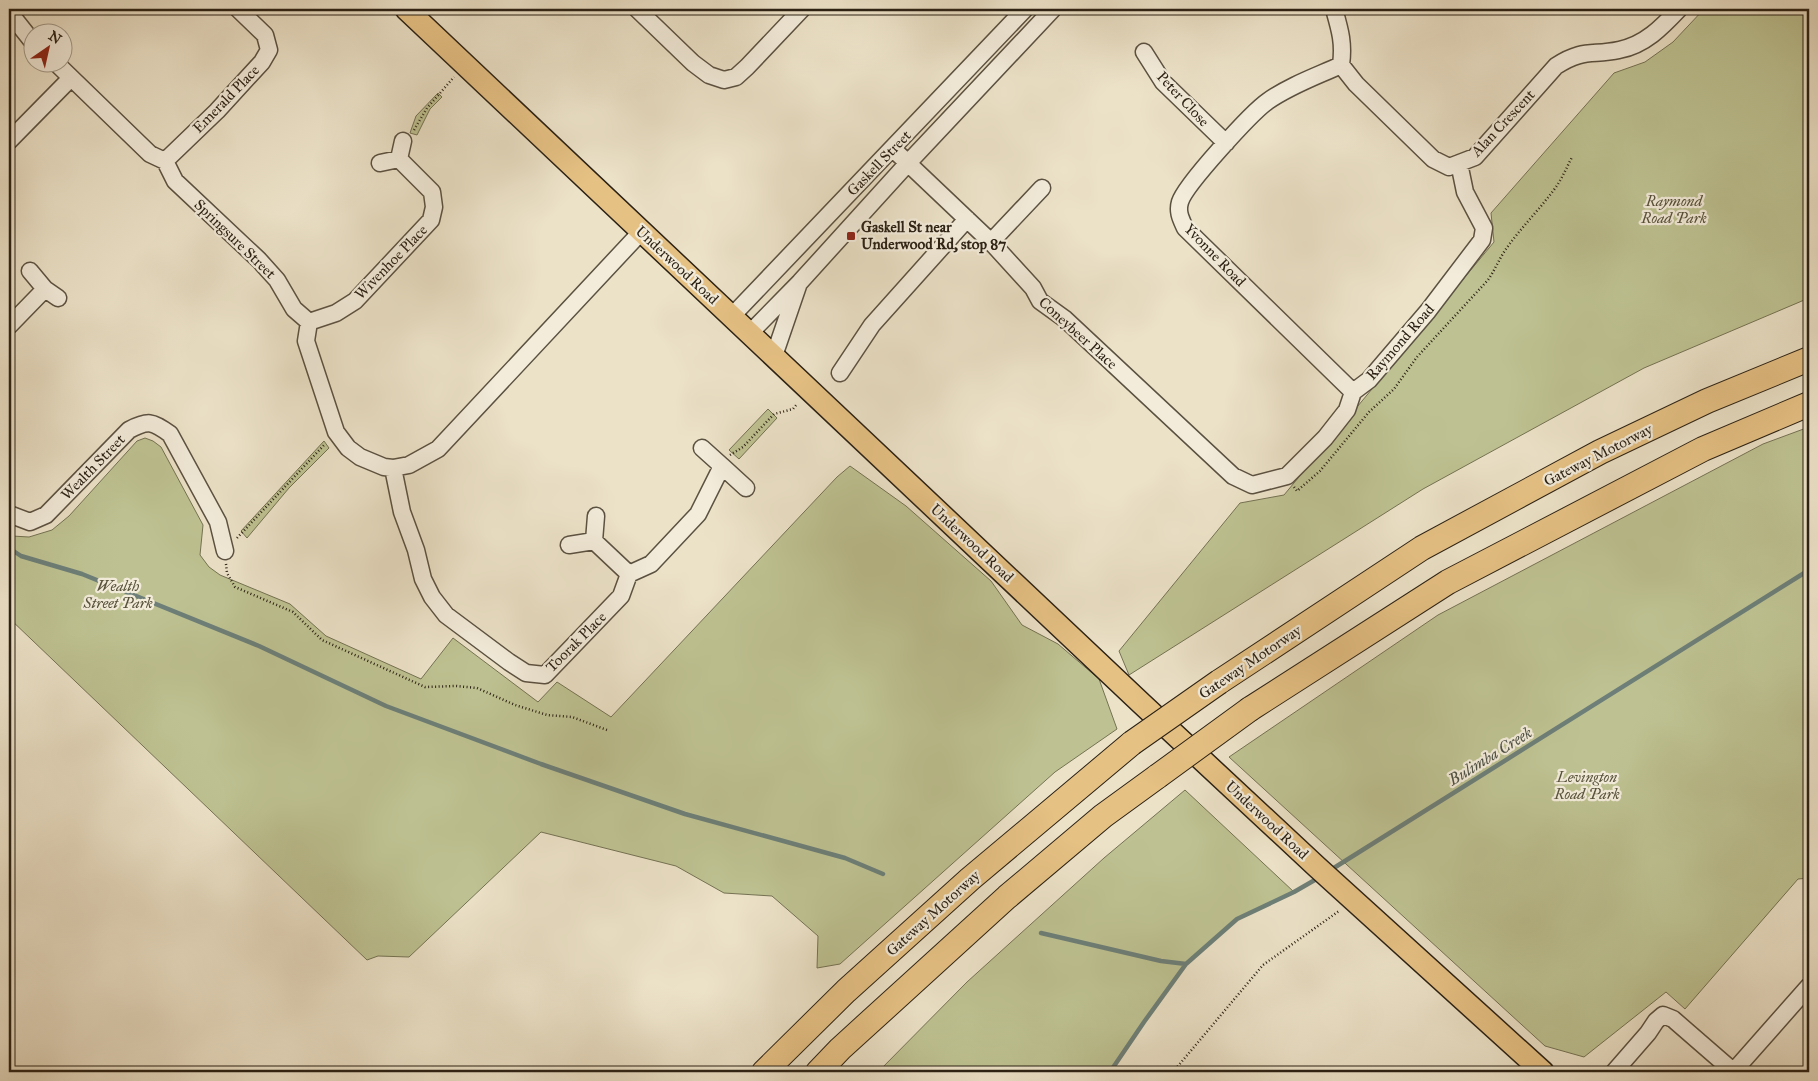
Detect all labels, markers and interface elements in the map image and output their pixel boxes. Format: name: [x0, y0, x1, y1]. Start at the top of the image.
north arrow: [22, 22, 72, 72]
text: N: [45, 27, 65, 48]
street label: Emerald Place: [189, 61, 263, 137]
street label: Peter Close: [1153, 68, 1213, 130]
street label: Alan Crescent: [1467, 85, 1539, 161]
street label: Gaskell Street: [843, 126, 915, 200]
park label: Raymond Road Park: [1640, 192, 1707, 227]
street label: Springsure Street: [190, 195, 280, 283]
place label: Gaskell St near Underwood Rd, stop 87: [861, 218, 1006, 254]
street label: Yvonne Road: [1181, 220, 1250, 291]
street label: Wivenhoe Place: [351, 221, 431, 303]
street label: Underwood Road: [632, 222, 723, 308]
marker: Gaskell St near Underwood Rd, stop 87: [845, 230, 857, 242]
street label: Coneybeer Place: [1035, 293, 1121, 373]
street label: Raymond Road: [1362, 300, 1438, 384]
street label: Gateway Motorway: [1541, 419, 1656, 490]
street label: Wealth Street: [57, 430, 129, 504]
street label: Underwood Road: [927, 500, 1018, 586]
park label: Wealth Street Park: [82, 577, 153, 612]
street label: Toorak Place: [542, 608, 610, 676]
street label: Gateway Motorway: [1195, 621, 1305, 703]
water label: Bulimba Creek: [1444, 723, 1535, 790]
park label: Levington Road Park: [1553, 768, 1620, 803]
street label: Underwood Road: [1222, 777, 1313, 863]
street label: Gateway Motorway: [883, 866, 984, 960]

